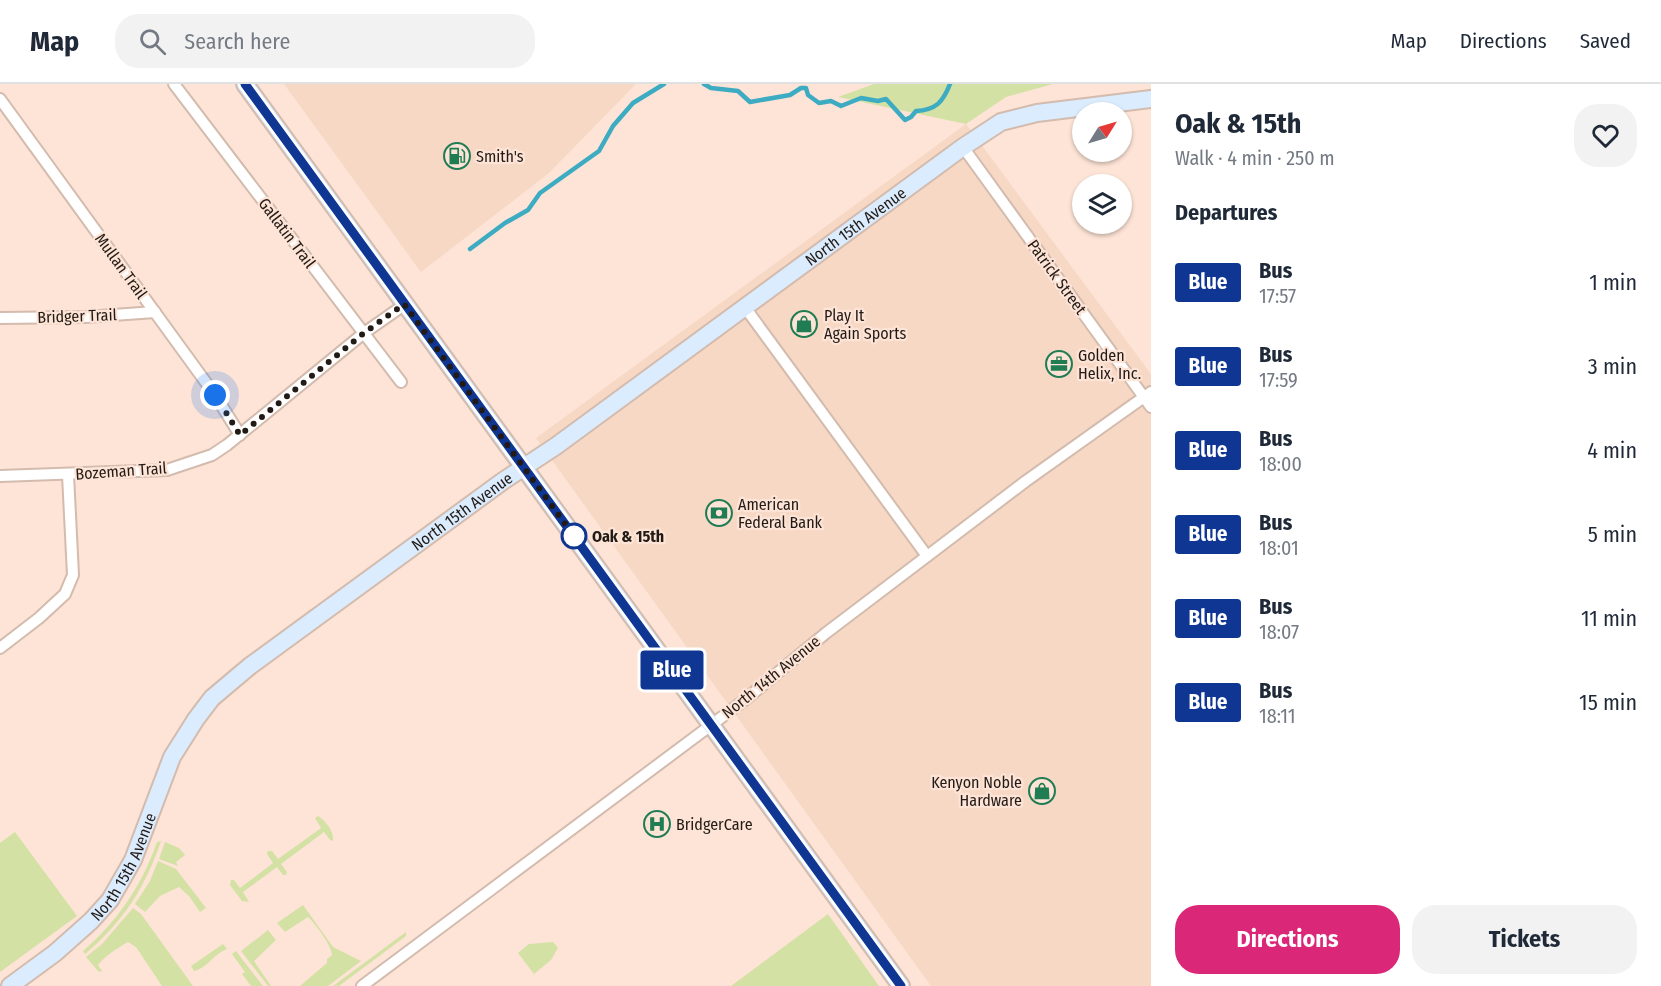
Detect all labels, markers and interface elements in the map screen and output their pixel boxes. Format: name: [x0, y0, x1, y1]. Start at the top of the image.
search box: [115, 14, 535, 68]
text: Map: [30, 25, 79, 58]
icon: search: [136, 25, 169, 58]
text: Search here: [184, 28, 290, 55]
text: Map: [1390, 28, 1427, 54]
text: Directions: [1460, 28, 1547, 54]
text: Saved: [1580, 28, 1631, 54]
north arrow: [1072, 102, 1132, 162]
map controls: [1072, 102, 1132, 234]
button: heart: [1574, 104, 1637, 167]
text: Oak & 15th: [1175, 107, 1301, 140]
fuel station icon: Smith's: [442, 141, 472, 171]
text: Walk · 4 min · 250 m: [1175, 146, 1335, 170]
place label: Smith's: [476, 147, 524, 166]
button: layers: [1072, 174, 1132, 234]
street label: North 15th Avenue: [801, 183, 910, 269]
street label: Gallatin Trail: [255, 194, 319, 272]
text: Departures: [1175, 199, 1277, 226]
street label: Mullan Trail: [91, 230, 151, 302]
street label: Patrick Street: [1024, 236, 1091, 319]
text: Bus: [1259, 257, 1292, 284]
text: Blue: [1188, 269, 1228, 295]
text: 1 min: [1589, 269, 1637, 296]
text: 17:57: [1259, 284, 1296, 308]
street label: Bridger Trail: [37, 305, 117, 327]
place label: Play It Again Sports: [824, 306, 906, 343]
shop icon: Play It Again Sports: [789, 309, 819, 339]
text: Bus: [1259, 341, 1292, 368]
place label: Golden Helix, Inc.: [1078, 346, 1141, 383]
office icon: Golden Helix, Inc.: [1044, 349, 1074, 379]
text: Blue: [1188, 353, 1228, 379]
text: 3 min: [1588, 353, 1637, 380]
text: 17:59: [1259, 368, 1298, 392]
your location: [200, 380, 230, 410]
text: Bus: [1259, 425, 1292, 452]
text: Blue: [1188, 437, 1228, 463]
text: 4 min: [1587, 437, 1637, 464]
text: 18:00: [1259, 452, 1302, 476]
street label: Bozeman Trail: [75, 458, 167, 484]
street label: North 15th Avenue: [408, 468, 516, 554]
place label: American Federal Bank: [738, 495, 823, 532]
bank icon: American Federal Bank: [704, 498, 734, 528]
text: Bus: [1259, 509, 1292, 536]
text: Blue: [1188, 521, 1228, 547]
text: 5 min: [1588, 521, 1637, 548]
marker: Oak & 15th: [561, 523, 587, 549]
place label: Oak & 15th: [592, 527, 664, 546]
text: 18:01: [1259, 536, 1299, 560]
text: Bus: [1259, 593, 1292, 620]
text: Blue: [1188, 605, 1228, 631]
text: 11 min: [1581, 605, 1637, 632]
text: 18:07: [1259, 620, 1299, 644]
street label: North 14th Avenue: [718, 632, 824, 722]
line badge: Blue: [630, 650, 714, 690]
text: Blue: [652, 657, 692, 683]
text: Bus: [1259, 677, 1292, 704]
text: Blue: [1188, 689, 1228, 715]
text: 15 min: [1579, 689, 1637, 716]
text: 18:11: [1259, 704, 1296, 728]
place label: Kenyon Noble Hardware: [931, 773, 1022, 810]
shop icon: Kenyon Noble Hardware: [1027, 776, 1057, 806]
hospital icon: BridgerCare: [642, 809, 672, 839]
street label: North 15th Avenue: [87, 810, 160, 924]
place label: BridgerCare: [676, 815, 753, 834]
button: Directions: [1175, 905, 1400, 974]
button: Tickets: [1412, 905, 1637, 974]

